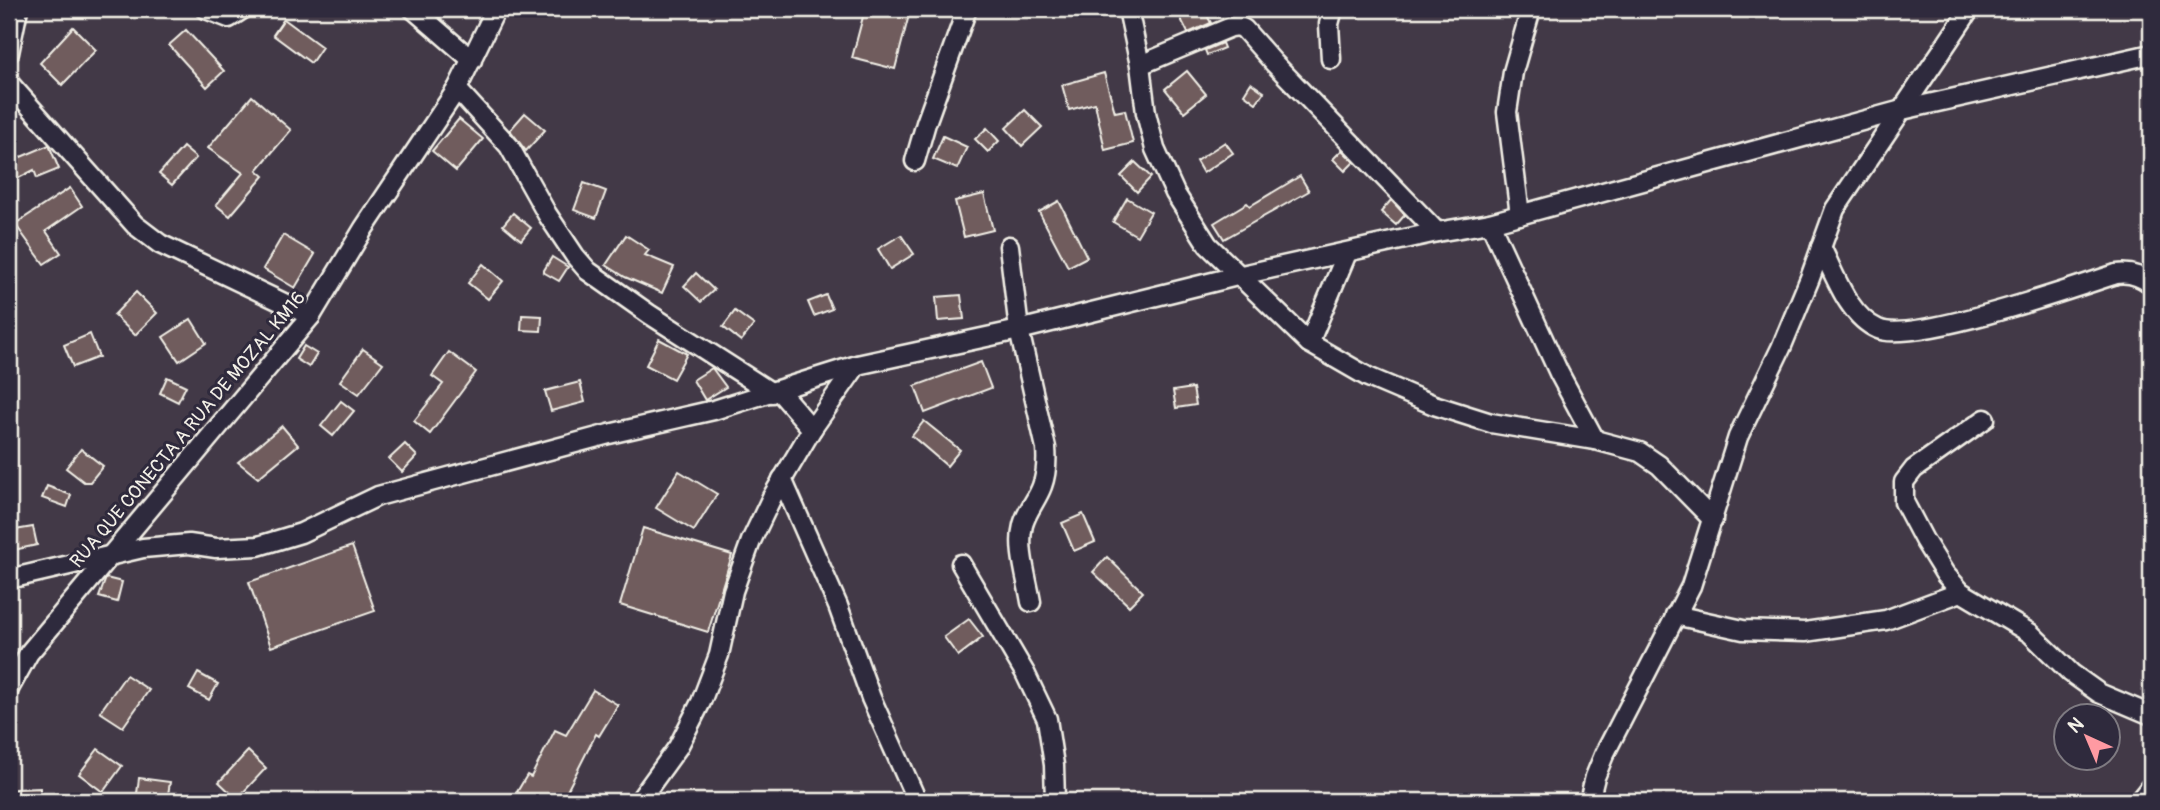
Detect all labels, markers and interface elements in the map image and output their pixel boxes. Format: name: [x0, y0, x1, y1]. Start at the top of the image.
street label: RUA QUE CONECTA A RUA DE MOZAL KM16: [65, 286, 311, 573]
north arrow: [2052, 702, 2122, 772]
text: N: [2063, 712, 2089, 739]

